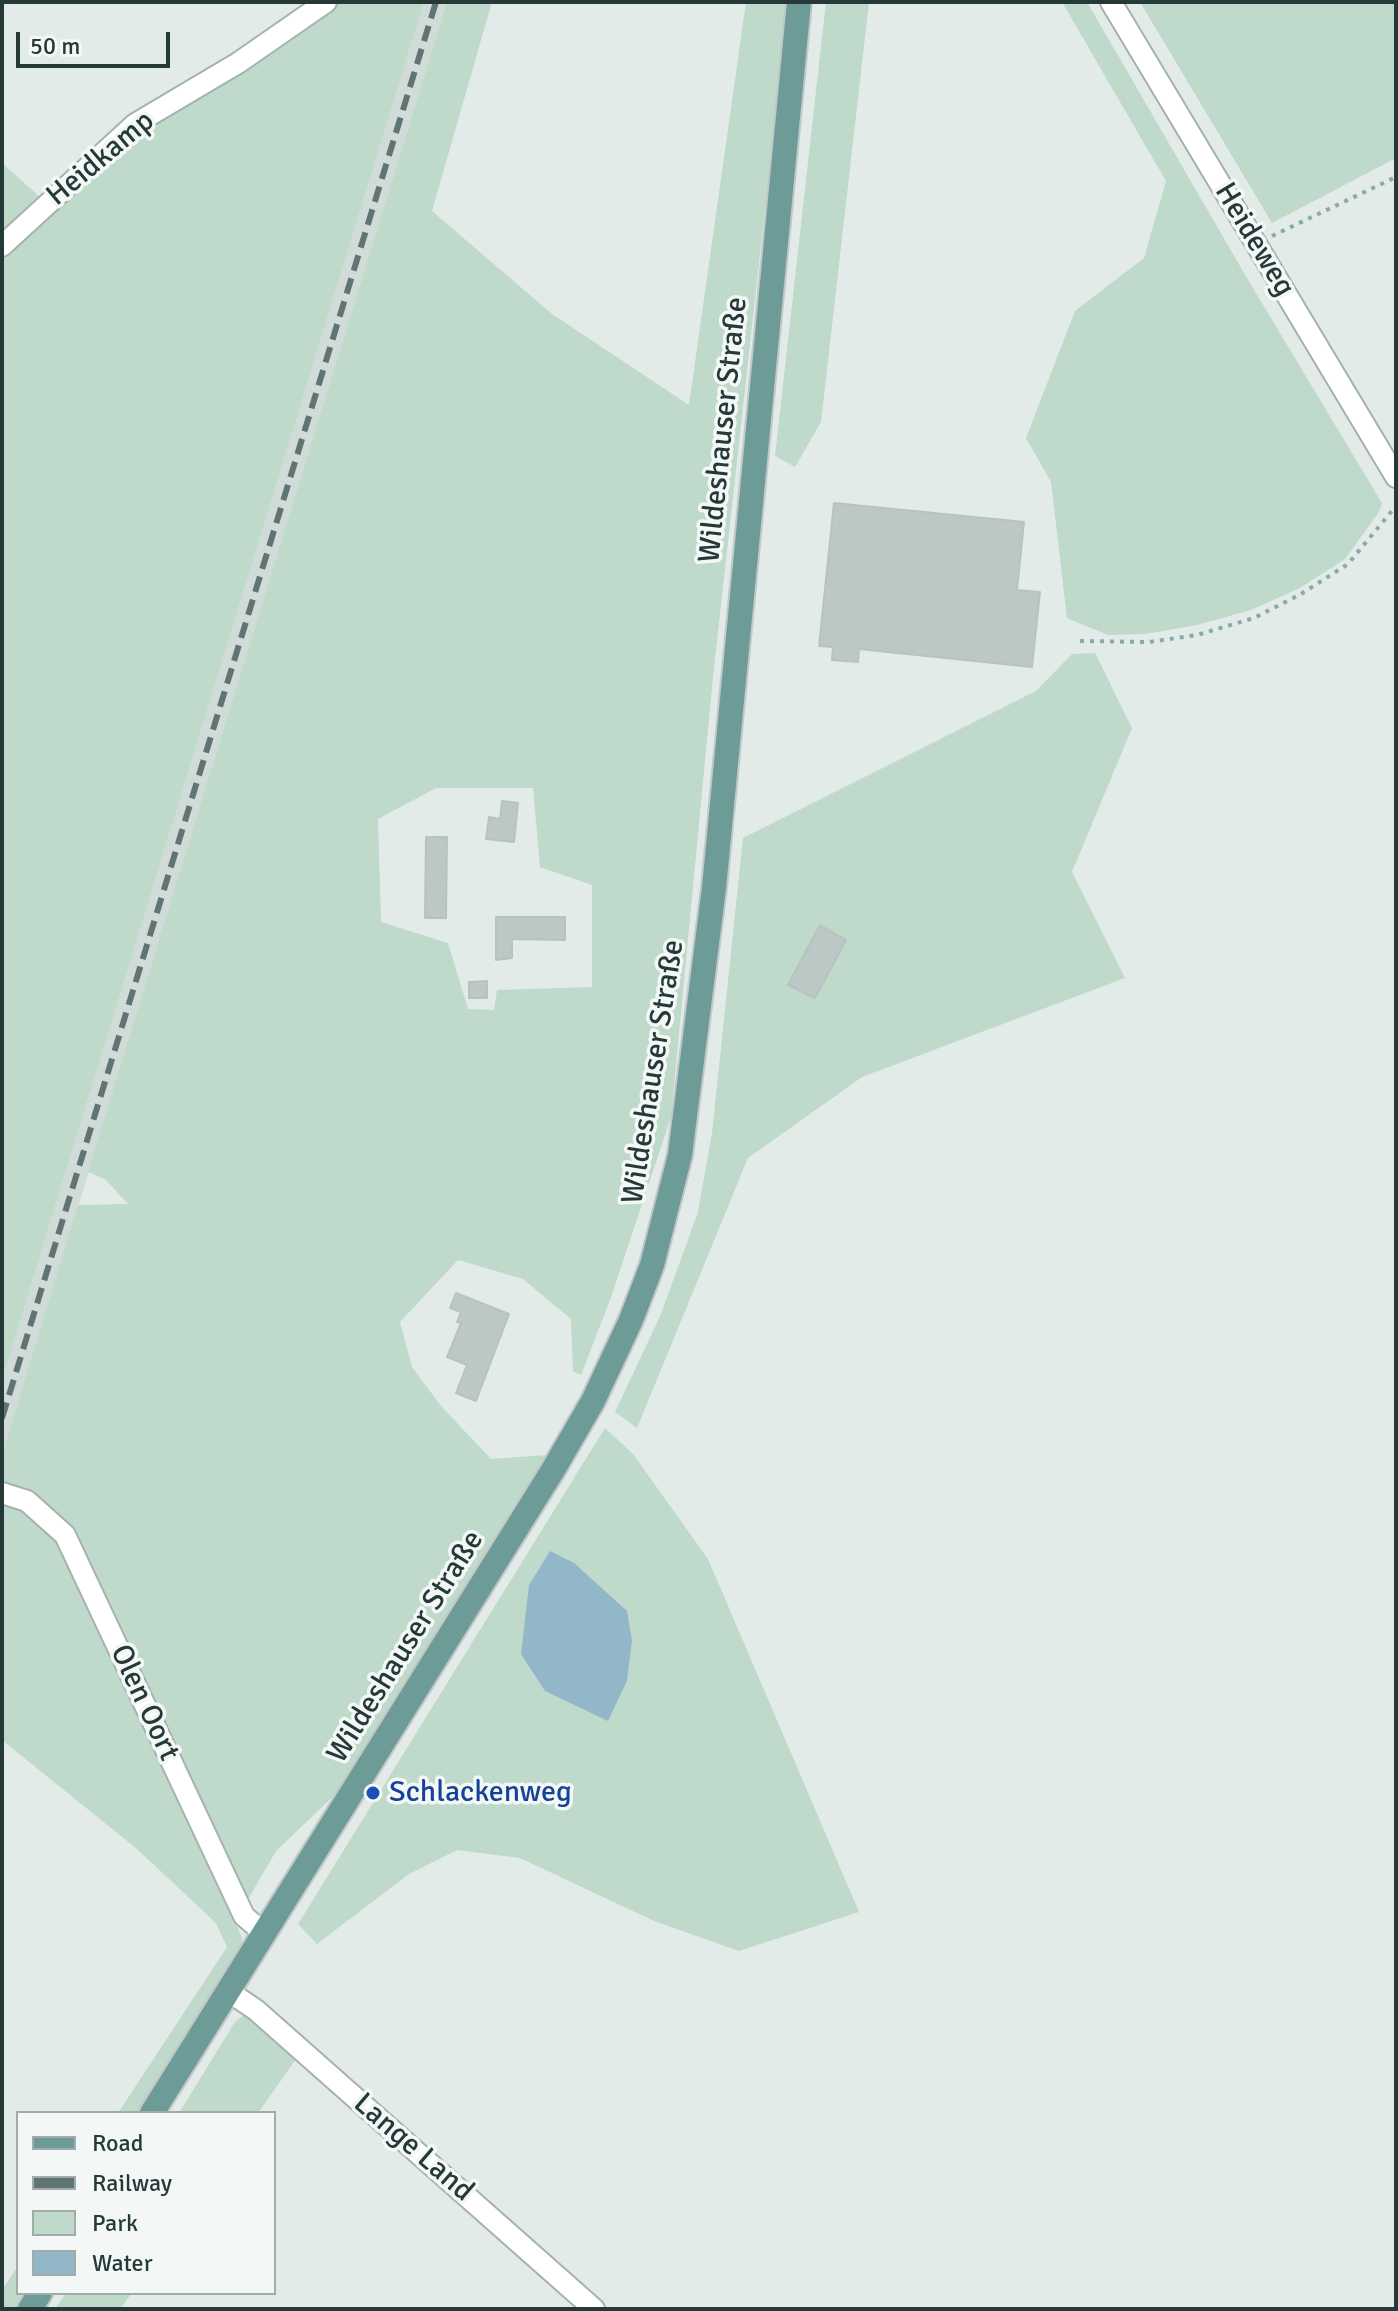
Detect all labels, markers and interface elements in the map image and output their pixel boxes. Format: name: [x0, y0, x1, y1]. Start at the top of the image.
scale bar: [20, 16, 174, 66]
text: 50 m: [30, 31, 80, 61]
street label: Heidkamp: [40, 104, 162, 214]
street label: Heideweg: [1206, 177, 1302, 303]
street label: Wildeshauser Straße: [692, 295, 756, 565]
street label: Wildeshauser Straße: [615, 937, 693, 1207]
street label: Wildeshauser Straße: [320, 1524, 492, 1770]
street label: Olen Oort: [102, 1639, 186, 1767]
place label: Schlackenweg: [389, 1775, 572, 1811]
marker: Schlackenweg: [364, 1784, 382, 1802]
street label: Lange Land: [346, 2086, 480, 2210]
legend: [16, 2111, 276, 2295]
text: Road: [92, 2128, 143, 2158]
text: Railway: [92, 2168, 172, 2198]
text: Park: [92, 2208, 138, 2238]
text: Water: [92, 2248, 152, 2278]

